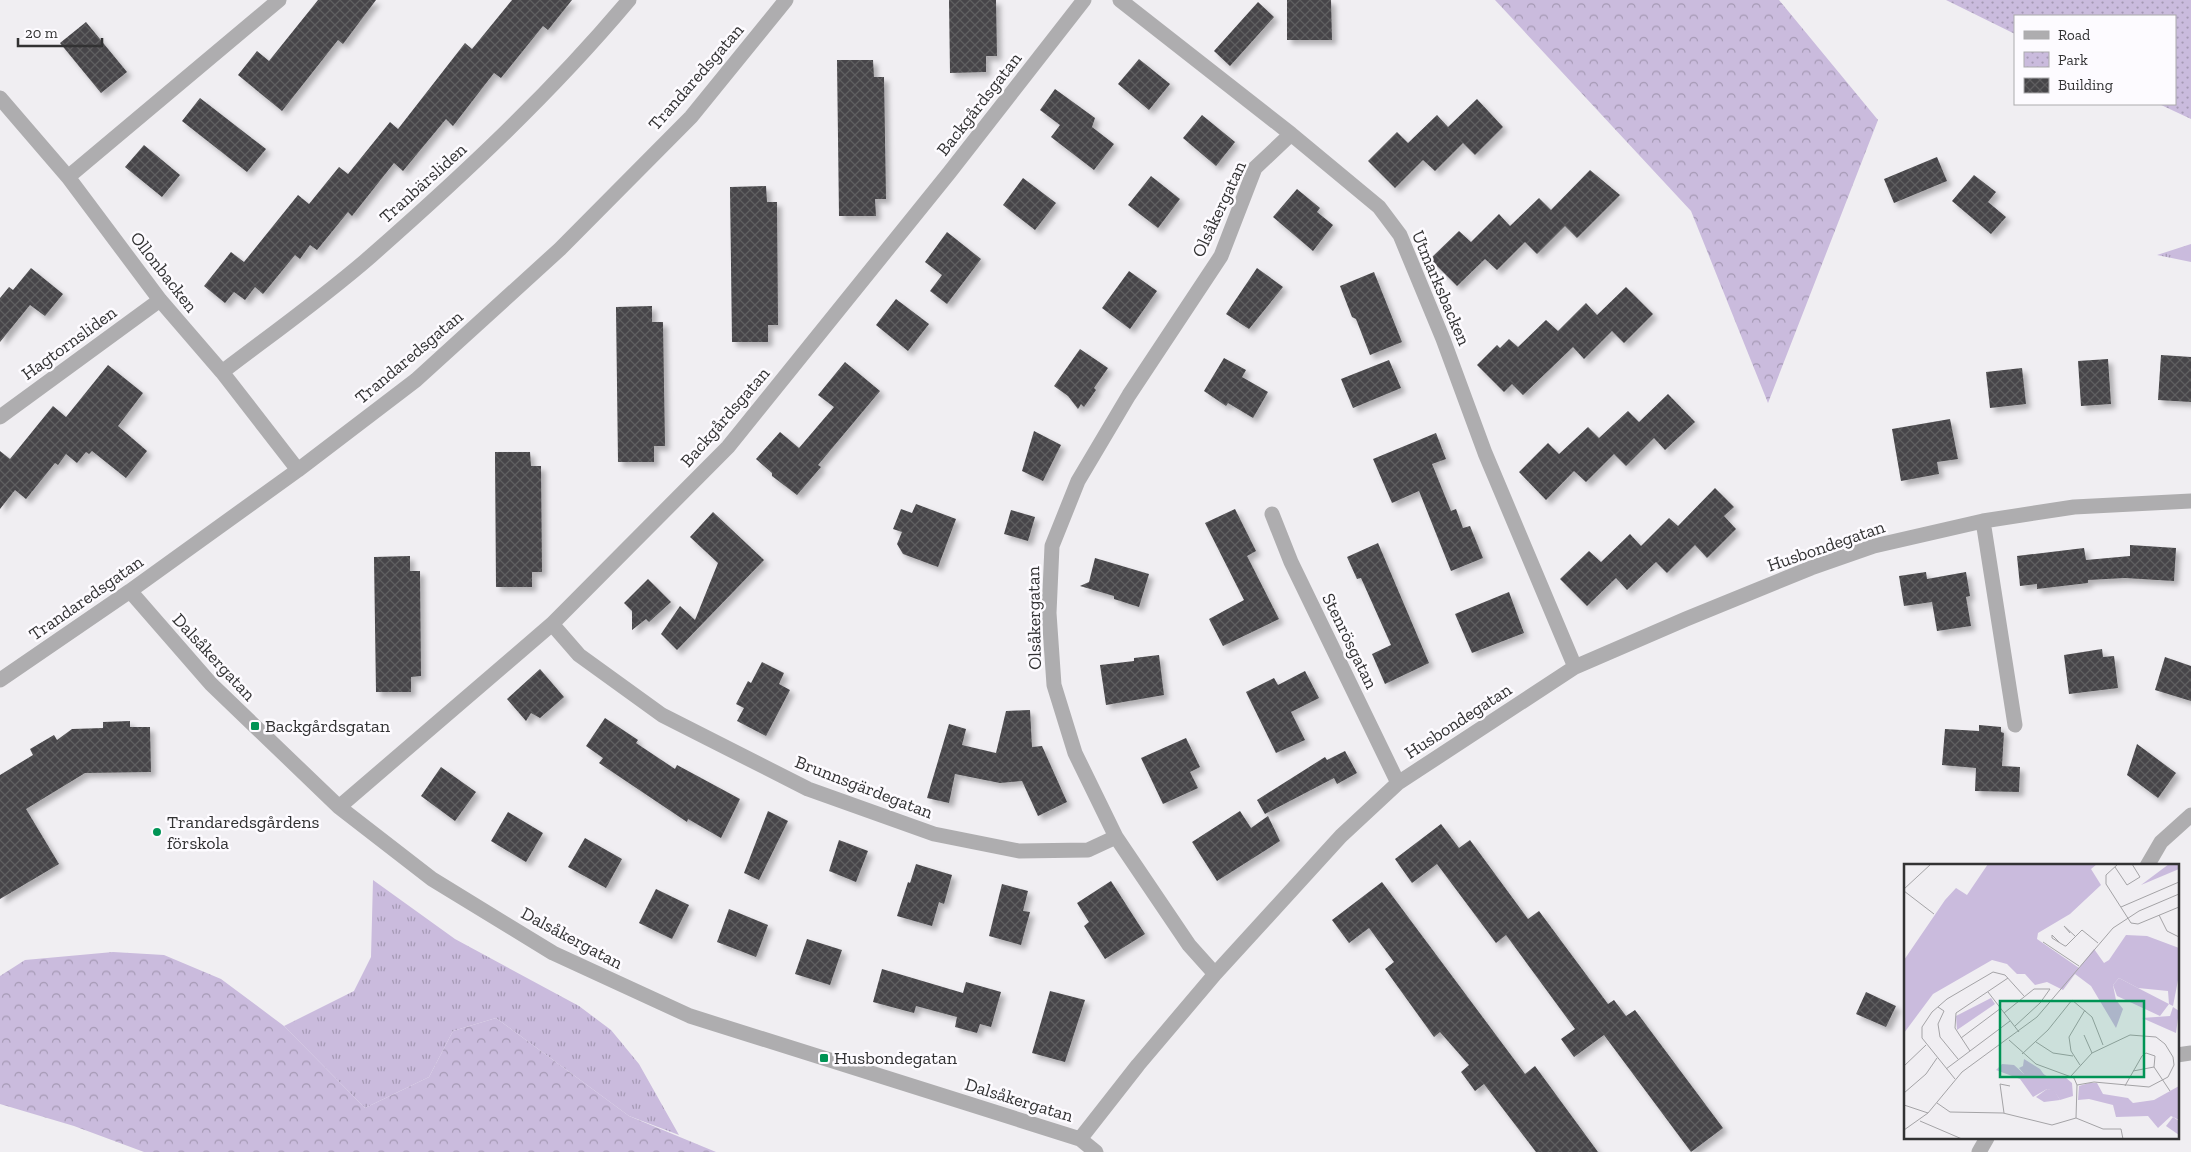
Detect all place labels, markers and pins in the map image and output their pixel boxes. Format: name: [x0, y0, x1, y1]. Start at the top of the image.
place label: Backgårdsgatan: [265, 715, 391, 737]
marker: Backgårdsgatan: [249, 720, 261, 732]
place label: Trandaredsgårdens förskola: [167, 811, 320, 854]
marker: Trandaredsgårdens förskola: [151, 826, 163, 838]
place label: Husbondegatan: [834, 1047, 958, 1069]
marker: Husbondegatan: [818, 1052, 830, 1064]

